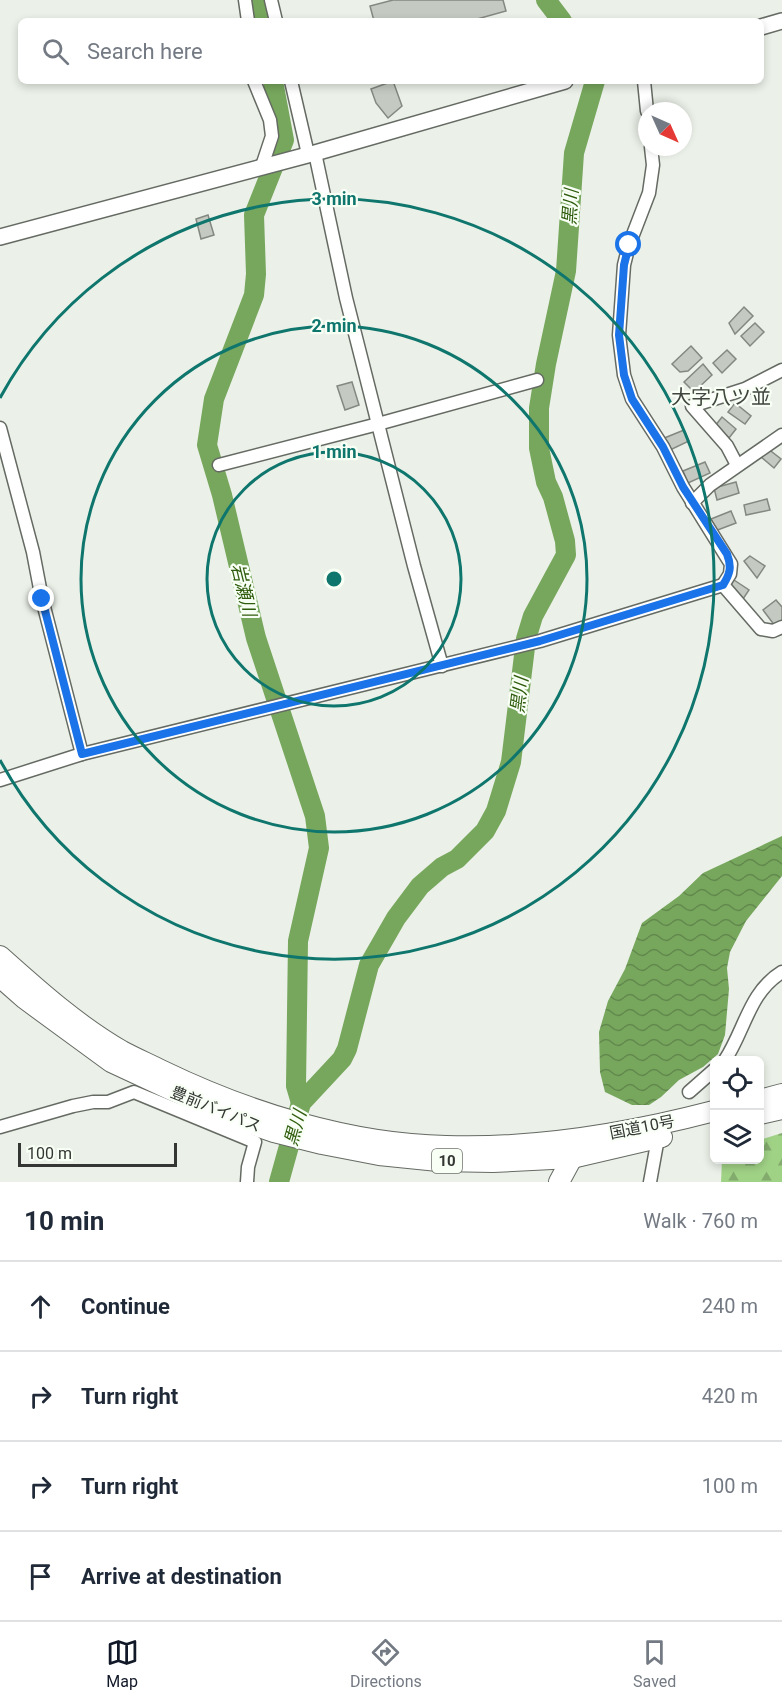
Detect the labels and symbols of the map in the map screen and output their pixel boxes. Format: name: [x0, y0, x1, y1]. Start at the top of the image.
north arrow: [638, 102, 692, 156]
water label: 黒川: [558, 186, 582, 226]
text: 3 min: [311, 188, 357, 209]
route start: [615, 231, 641, 257]
text: 2 min: [311, 315, 357, 336]
district label: 大字八ツ並: [671, 385, 771, 409]
text: 1 min: [311, 441, 357, 462]
water label: 岩瀬川: [227, 561, 261, 621]
centre of rings: [324, 569, 344, 589]
route end: [28, 585, 54, 611]
water label: 黒川: [506, 674, 532, 714]
street label: 豊前バイパス: [168, 1082, 264, 1136]
water label: 黒川: [280, 1106, 311, 1148]
street label: 国道10号: [608, 1111, 676, 1143]
scale bar: [18, 1140, 177, 1168]
road number: 10: [432, 1149, 462, 1173]

